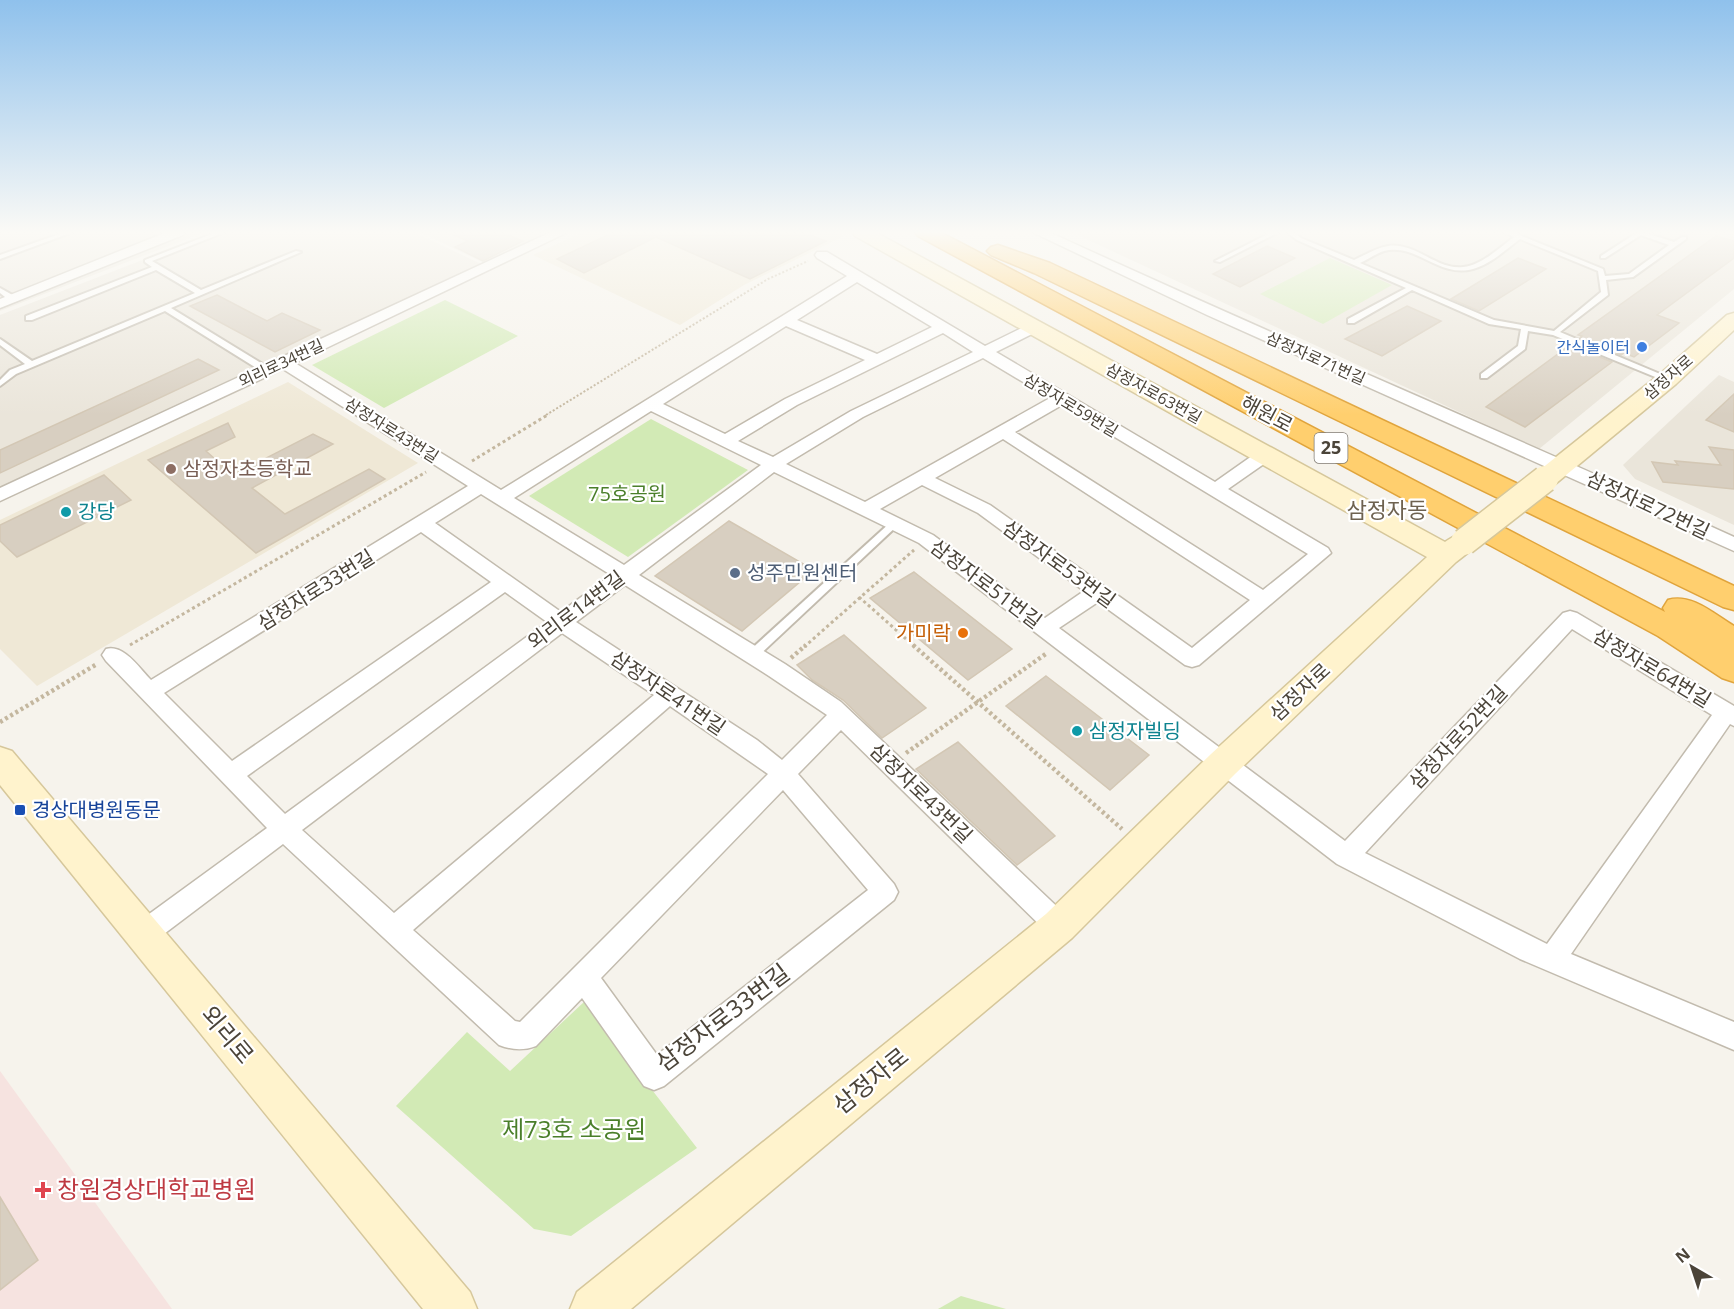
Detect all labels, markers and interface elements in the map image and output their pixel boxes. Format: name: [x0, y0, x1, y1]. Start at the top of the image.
street label: 삼정자로71번길: [1263, 326, 1369, 390]
street label: 외리로34번길: [235, 334, 327, 392]
place label: 간식놀이터: [1556, 336, 1630, 358]
marker: 간식놀이터: [1635, 340, 1649, 354]
street label: 삼정자로: [1639, 349, 1698, 405]
street label: 삼정자로63번길: [1102, 358, 1206, 428]
street label: 삼정자로59번길: [1020, 368, 1122, 442]
street label: 해원로: [1237, 389, 1298, 438]
street label: 삼정자로43번길: [341, 392, 443, 468]
road number: 25: [1314, 433, 1348, 463]
place label: 삼정자초등학교: [183, 455, 312, 482]
marker: 삼정자초등학교: [164, 462, 178, 476]
street label: 삼정자로72번길: [1582, 464, 1714, 545]
park label: 75호공원: [588, 480, 666, 507]
district label: 삼정자동: [1347, 494, 1427, 524]
place label: 강당: [78, 498, 115, 525]
marker: 강당: [59, 505, 73, 519]
street label: 삼정자로53번길: [997, 514, 1121, 614]
street label: 삼정자로51번길: [925, 533, 1048, 634]
street label: 삼정자로33번길: [252, 543, 379, 636]
place label: 성주민원센터: [747, 559, 857, 586]
street label: 외리로14번길: [522, 564, 630, 655]
marker: 성주민원센터: [728, 566, 742, 580]
place label: 가미락: [896, 619, 951, 646]
street label: 삼정자로64번길: [1588, 622, 1716, 713]
marker: 가미락: [956, 626, 970, 640]
street label: 삼정자로41번길: [605, 644, 731, 741]
street label: 삼정자로: [1264, 657, 1336, 727]
street label: 삼정자로52번길: [1402, 679, 1513, 795]
place label: 삼정자빌딩: [1089, 717, 1181, 744]
marker: 삼정자빌딩: [1070, 724, 1084, 738]
street label: 삼정자로43번길: [864, 737, 979, 849]
place label: 경상대병원동문: [32, 796, 161, 823]
marker: 경상대병원동문: [13, 803, 27, 817]
street label: 삼정자로33번길: [648, 955, 796, 1078]
street label: 외리로: [194, 998, 262, 1070]
street label: 삼정자로: [825, 1039, 915, 1120]
park label: 제73호 소공원: [502, 1112, 646, 1145]
place label: 창원경상대학교병원: [57, 1172, 256, 1205]
marker: 창원경상대학교병원: [34, 1181, 52, 1199]
north arrow: [1662, 1237, 1722, 1297]
text: N: [1671, 1243, 1695, 1268]

